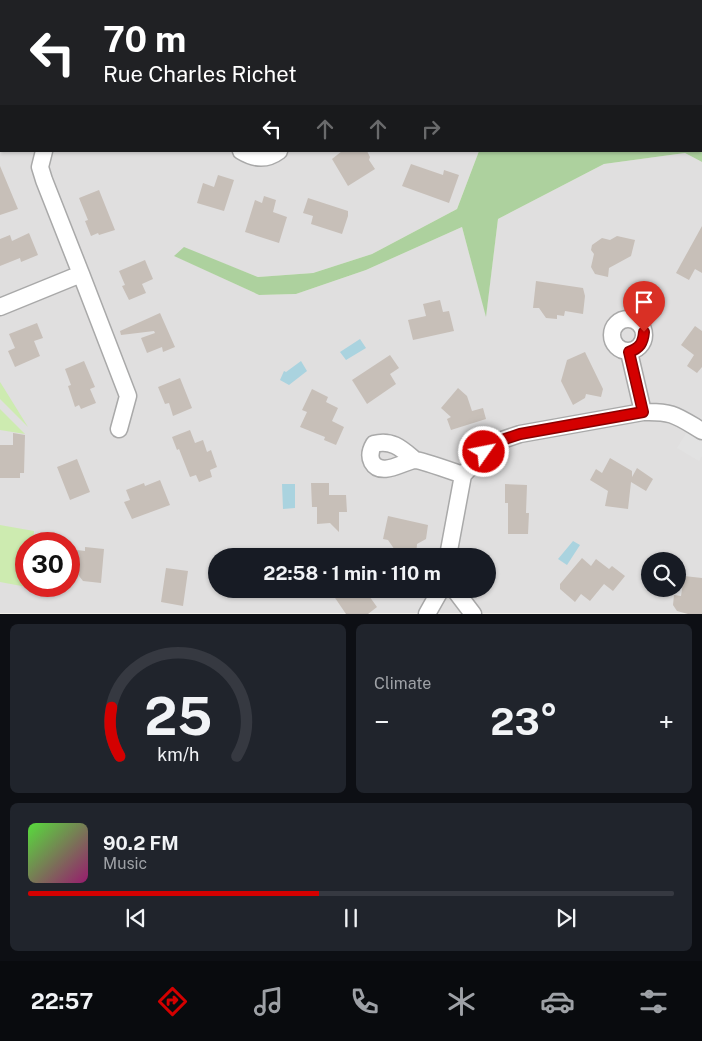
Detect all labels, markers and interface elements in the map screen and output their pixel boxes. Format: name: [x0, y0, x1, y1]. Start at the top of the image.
text: 70 m: [103, 19, 186, 60]
icon: left: [20, 20, 85, 85]
text: Rue Charles Richet: [103, 61, 297, 87]
icon: left: [258, 115, 286, 143]
icon: ahead: [311, 115, 339, 143]
icon: ahead: [364, 115, 392, 143]
icon: right: [417, 115, 445, 143]
pin: [623, 281, 665, 332]
icon: arrive: [630, 288, 658, 316]
position arrow: [457, 425, 509, 477]
speed limit sign: 30: [15, 532, 80, 597]
map controls: [641, 552, 686, 597]
button: search: [641, 552, 686, 597]
text: 22:58 · 1 min · 110 m: [263, 562, 441, 584]
text: Climate: [374, 674, 431, 693]
text: 25: [144, 686, 212, 747]
text: 23°: [490, 699, 558, 744]
text: −: [374, 705, 390, 738]
text: +: [658, 705, 674, 738]
text: km/h: [157, 744, 199, 765]
text: 90.2 FM: [103, 832, 179, 854]
text: Music: [103, 854, 147, 873]
icon: previous: [122, 904, 150, 932]
icon: pause: [337, 904, 365, 932]
icon: next: [552, 904, 580, 932]
icon: directions: [155, 984, 190, 1019]
icon: music: [251, 984, 286, 1019]
icon: phone: [347, 984, 382, 1019]
icon: climate: [444, 984, 479, 1019]
icon: car: [540, 984, 575, 1019]
icon: filters: [636, 984, 671, 1019]
text: 22:57: [31, 988, 93, 1014]

